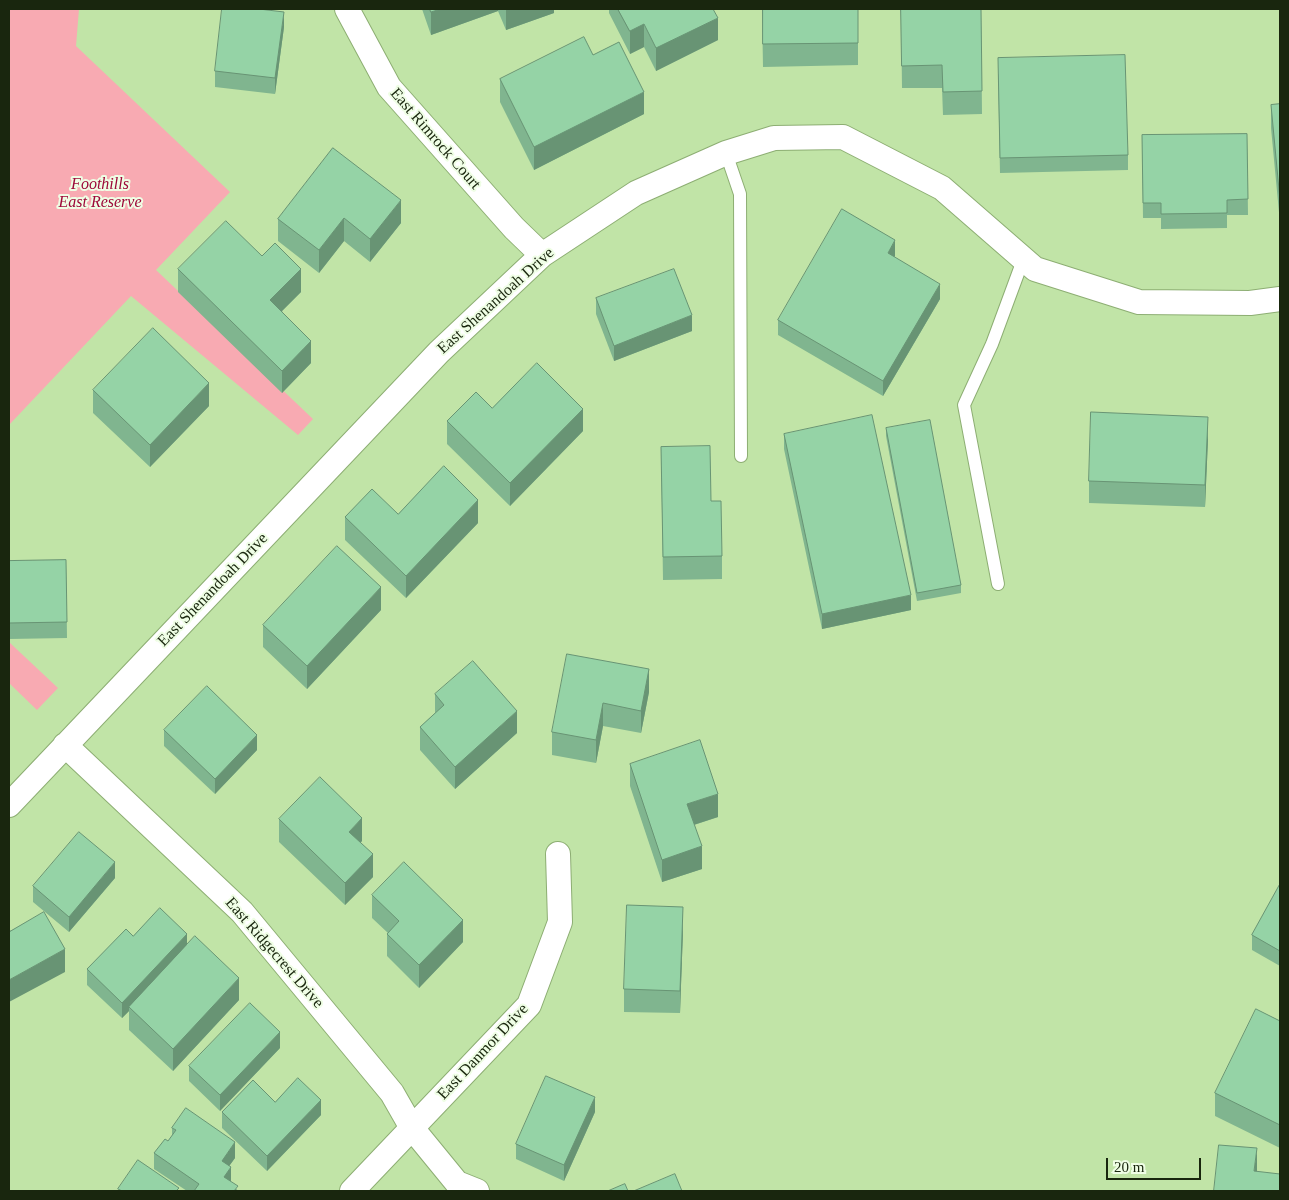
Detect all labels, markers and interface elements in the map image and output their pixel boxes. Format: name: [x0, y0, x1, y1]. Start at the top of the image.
street label: East Rimrock Court: [386, 84, 484, 194]
park label: Foothills East Reserve: [58, 175, 142, 213]
street label: East Shenandoah Drive: [434, 244, 558, 358]
street label: East Shenandoah Drive: [154, 529, 272, 651]
street label: East Ridgecrest Drive: [221, 894, 327, 1012]
street label: East Danmor Drive: [434, 1000, 532, 1104]
scale bar: [1109, 1148, 1204, 1180]
text: 20 m: [1114, 1159, 1144, 1175]

